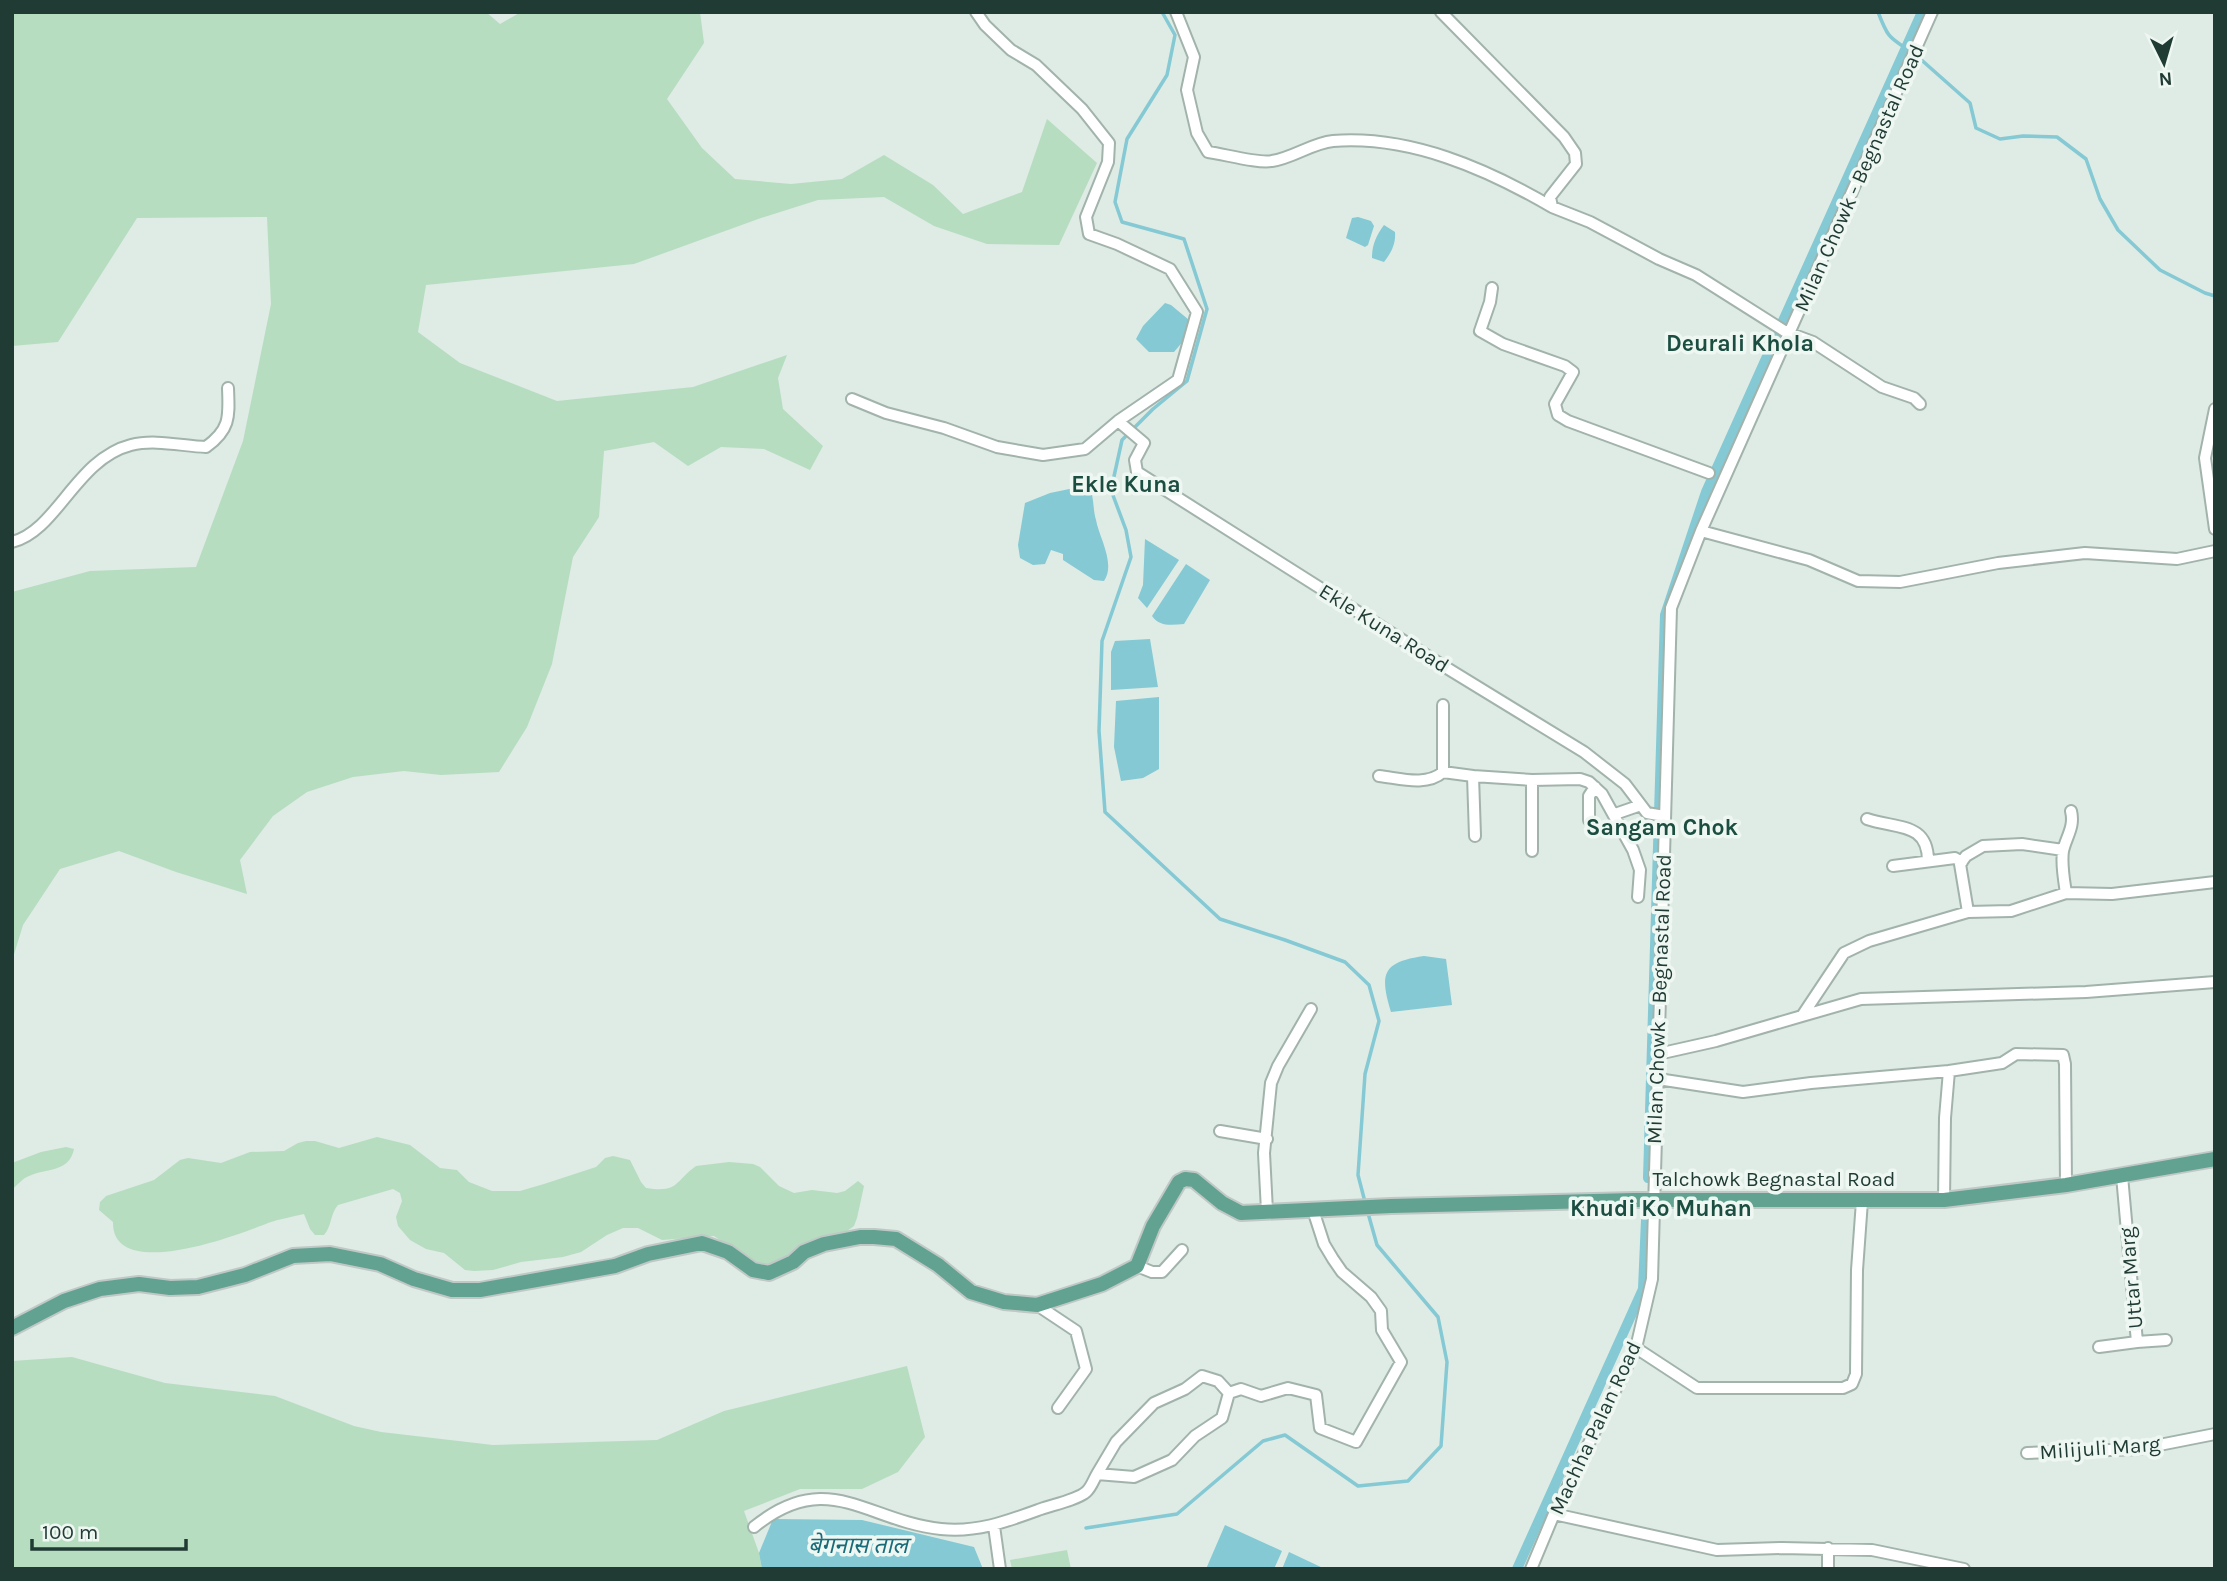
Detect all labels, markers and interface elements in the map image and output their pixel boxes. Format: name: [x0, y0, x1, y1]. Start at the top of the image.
north arrow: [2129, 28, 2199, 98]
street label: Milan Chowk - Begnastal Road: [1789, 41, 1929, 315]
text: N: [2158, 67, 2173, 90]
district label: Deurali Khola: [1666, 330, 1814, 357]
district label: Ekle Kuna: [1071, 471, 1181, 498]
street label: Ekle Kuna Road: [1315, 579, 1453, 677]
district label: Sangam Chok: [1586, 814, 1739, 841]
street label: Milan Chowk - Begnastal Road: [1642, 854, 1676, 1144]
street label: Talchowk Begnastal Road: [1653, 1167, 1895, 1191]
district label: Khudi Ko Muhan: [1570, 1195, 1752, 1222]
street label: Uttar Marg: [2115, 1226, 2147, 1330]
street label: Machha Palan Road: [1544, 1337, 1646, 1519]
street label: Milijuli Marg: [2039, 1432, 2161, 1464]
scale bar: [32, 1508, 186, 1552]
text: 100 m: [42, 1520, 99, 1544]
water label: बेगनास ताल: [808, 1532, 912, 1559]

